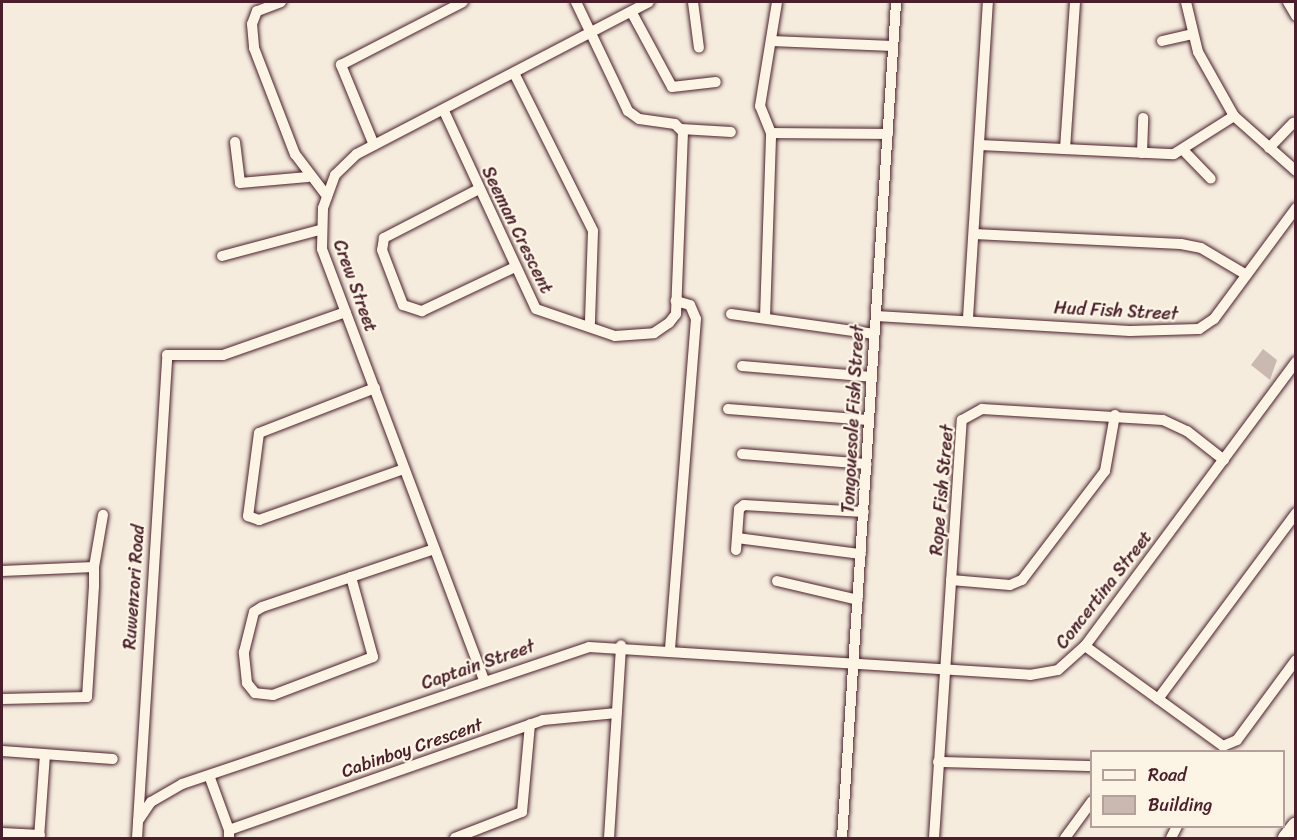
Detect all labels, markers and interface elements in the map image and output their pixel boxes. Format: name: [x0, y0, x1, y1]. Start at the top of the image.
street label: Seeman Crescent: [477, 163, 557, 297]
street label: Crew Street: [328, 237, 382, 335]
street label: Hud Fish Street: [1053, 297, 1179, 325]
street label: Tongouesole Fish Street: [837, 324, 869, 514]
street label: Rope Fish Street: [925, 423, 959, 557]
street label: Ruwenzori Road: [119, 524, 149, 650]
street label: Concertina Street: [1051, 527, 1157, 653]
street label: Captain Street: [419, 636, 537, 694]
street label: Cabinboy Crescent: [338, 713, 486, 783]
legend: [1090, 750, 1285, 828]
text: Road: [1148, 759, 1187, 791]
text: Building: [1148, 789, 1212, 821]

